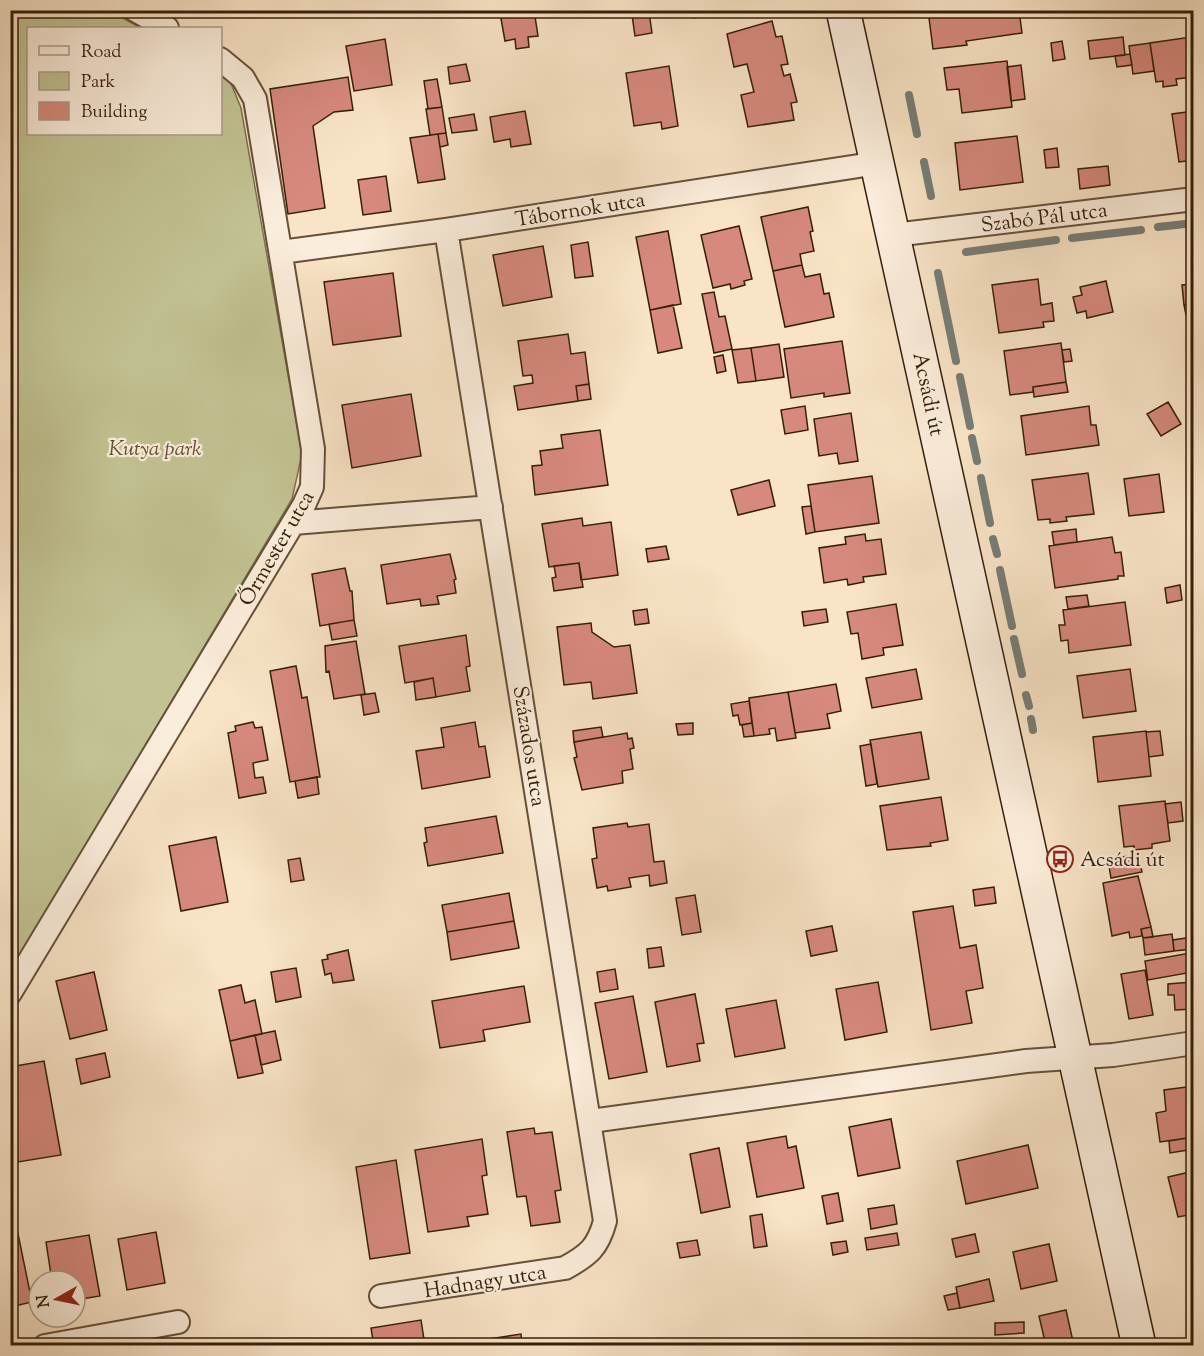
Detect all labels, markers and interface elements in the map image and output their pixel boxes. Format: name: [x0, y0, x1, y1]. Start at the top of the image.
legend: [27, 27, 222, 135]
text: Road: [81, 40, 121, 66]
text: Park: [81, 70, 116, 96]
text: Building: [81, 100, 147, 126]
street label: Tábornok utca: [513, 186, 648, 236]
street label: Szabó Pál utca: [979, 196, 1110, 242]
street label: Acsádi út: [904, 350, 951, 439]
park label: Kutya park: [108, 435, 202, 465]
street label: Őrmester utca: [233, 485, 323, 612]
street label: Százados utca: [504, 684, 552, 809]
bus stop icon: Acsádi út: [1045, 844, 1075, 874]
place label: Acsádi út: [1080, 846, 1165, 876]
street label: Hadnagy utca: [422, 1258, 549, 1307]
north arrow: [27, 1269, 87, 1329]
text: N: [32, 1293, 57, 1309]

